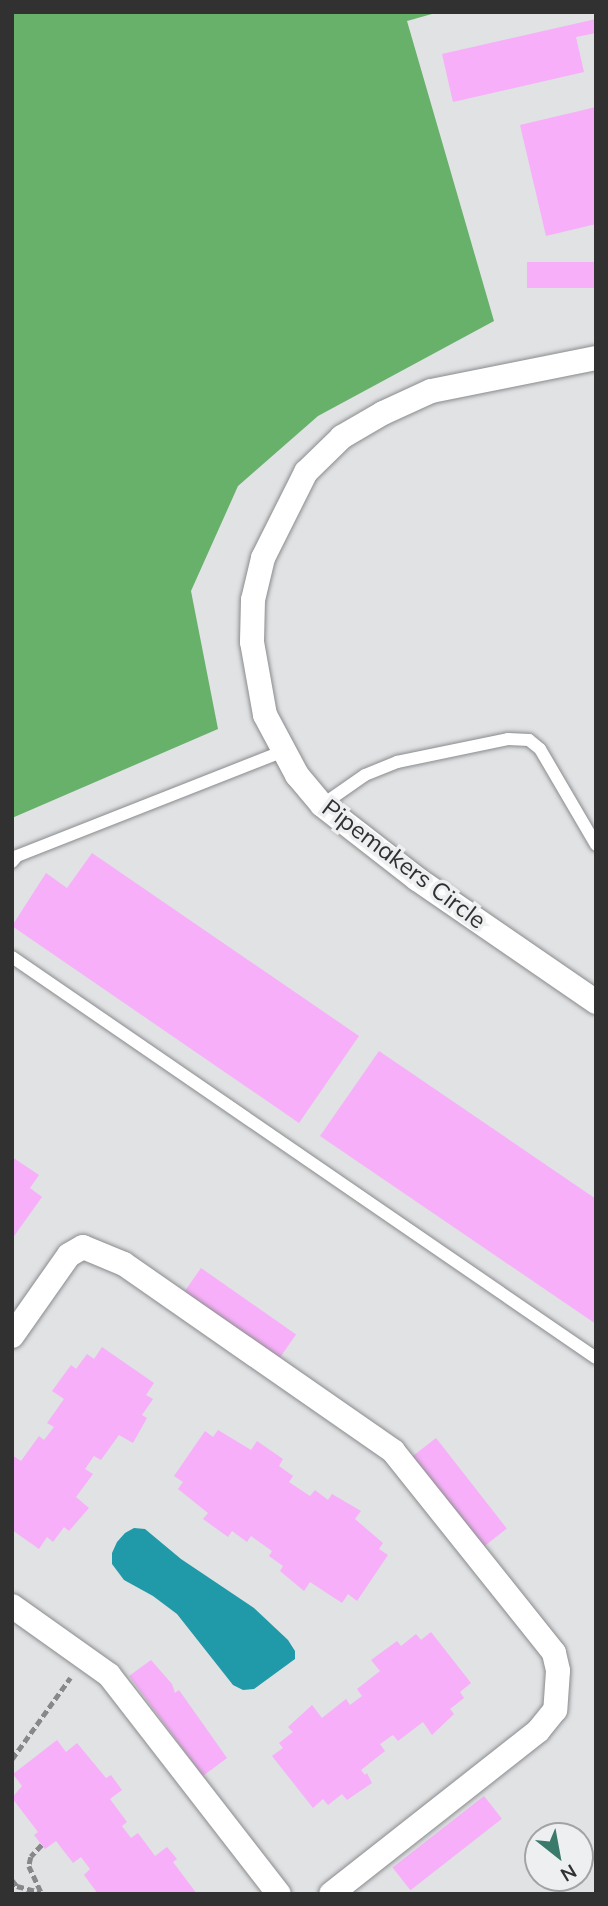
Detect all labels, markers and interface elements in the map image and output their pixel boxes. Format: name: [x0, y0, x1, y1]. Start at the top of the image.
street label: Pipemakers Circle: [316, 793, 492, 935]
north arrow: [524, 1822, 594, 1892]
text: N: [556, 1859, 581, 1887]

